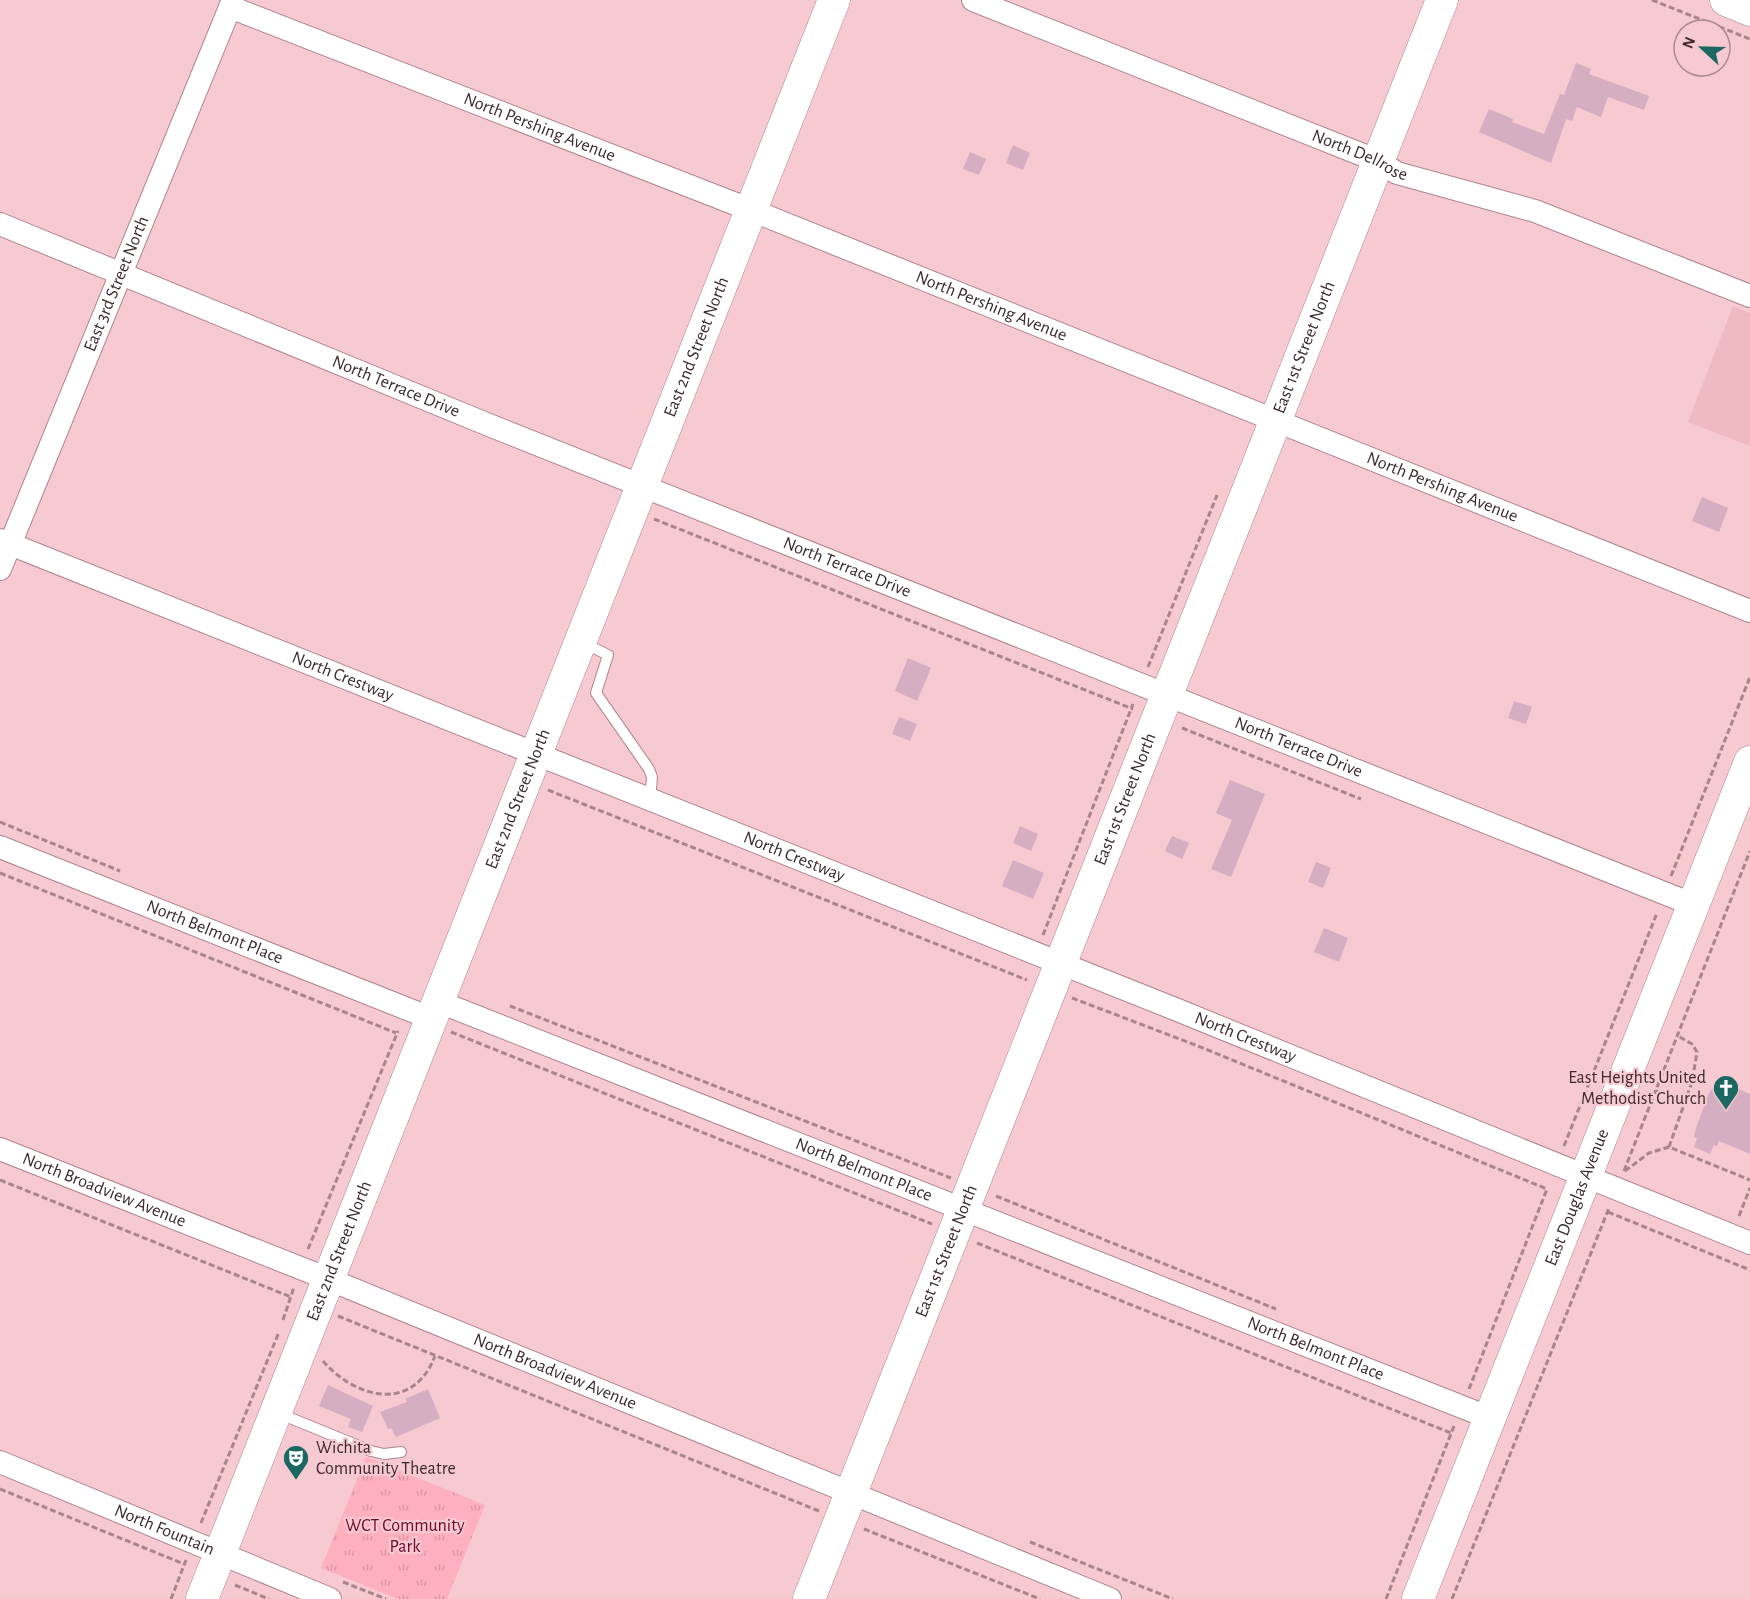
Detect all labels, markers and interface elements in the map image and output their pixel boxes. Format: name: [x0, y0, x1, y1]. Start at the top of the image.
north arrow: [1672, 18, 1732, 78]
text: N: [1680, 35, 1699, 51]
street label: North Pershing Avenue: [461, 90, 618, 165]
street label: North Dellrose: [1309, 127, 1409, 184]
street label: East 3rd Street North: [81, 214, 152, 354]
street label: North Pershing Avenue: [913, 268, 1069, 345]
street label: East 2nd Street North: [661, 275, 732, 420]
street label: East 1st Street North: [1270, 279, 1339, 416]
street label: North Terrace Drive: [330, 353, 462, 421]
street label: North Pershing Avenue: [1364, 449, 1520, 526]
street label: North Terrace Drive: [780, 534, 913, 601]
street label: North Crestway: [289, 648, 396, 705]
street label: North Terrace Drive: [1232, 714, 1365, 781]
street label: East 2nd Street North: [482, 727, 554, 872]
street label: East 1st Street North: [1091, 731, 1160, 868]
street label: North Crestway: [741, 829, 848, 885]
street label: North Belmont Place: [144, 897, 285, 968]
street label: North Crestway: [1192, 1009, 1299, 1066]
place label: East Heights United Methodist Church: [1568, 1069, 1706, 1108]
church icon: East Heights United Methodist Church: [1711, 1073, 1741, 1111]
street label: East Douglas Avenue: [1542, 1127, 1612, 1268]
street label: North Belmont Place: [793, 1135, 935, 1205]
street label: North Broadview Avenue: [20, 1150, 188, 1231]
street label: East 2nd Street North: [304, 1179, 375, 1324]
street label: East 1st Street North: [912, 1183, 981, 1320]
street label: North Belmont Place: [1245, 1314, 1386, 1384]
street label: North Broadview Avenue: [471, 1331, 639, 1413]
place label: Wichita Community Theatre: [316, 1439, 456, 1478]
theatre icon: Wichita Community Theatre: [281, 1443, 311, 1481]
street label: North Fountain: [112, 1502, 217, 1559]
park label: WCT Community Park: [345, 1517, 465, 1556]

